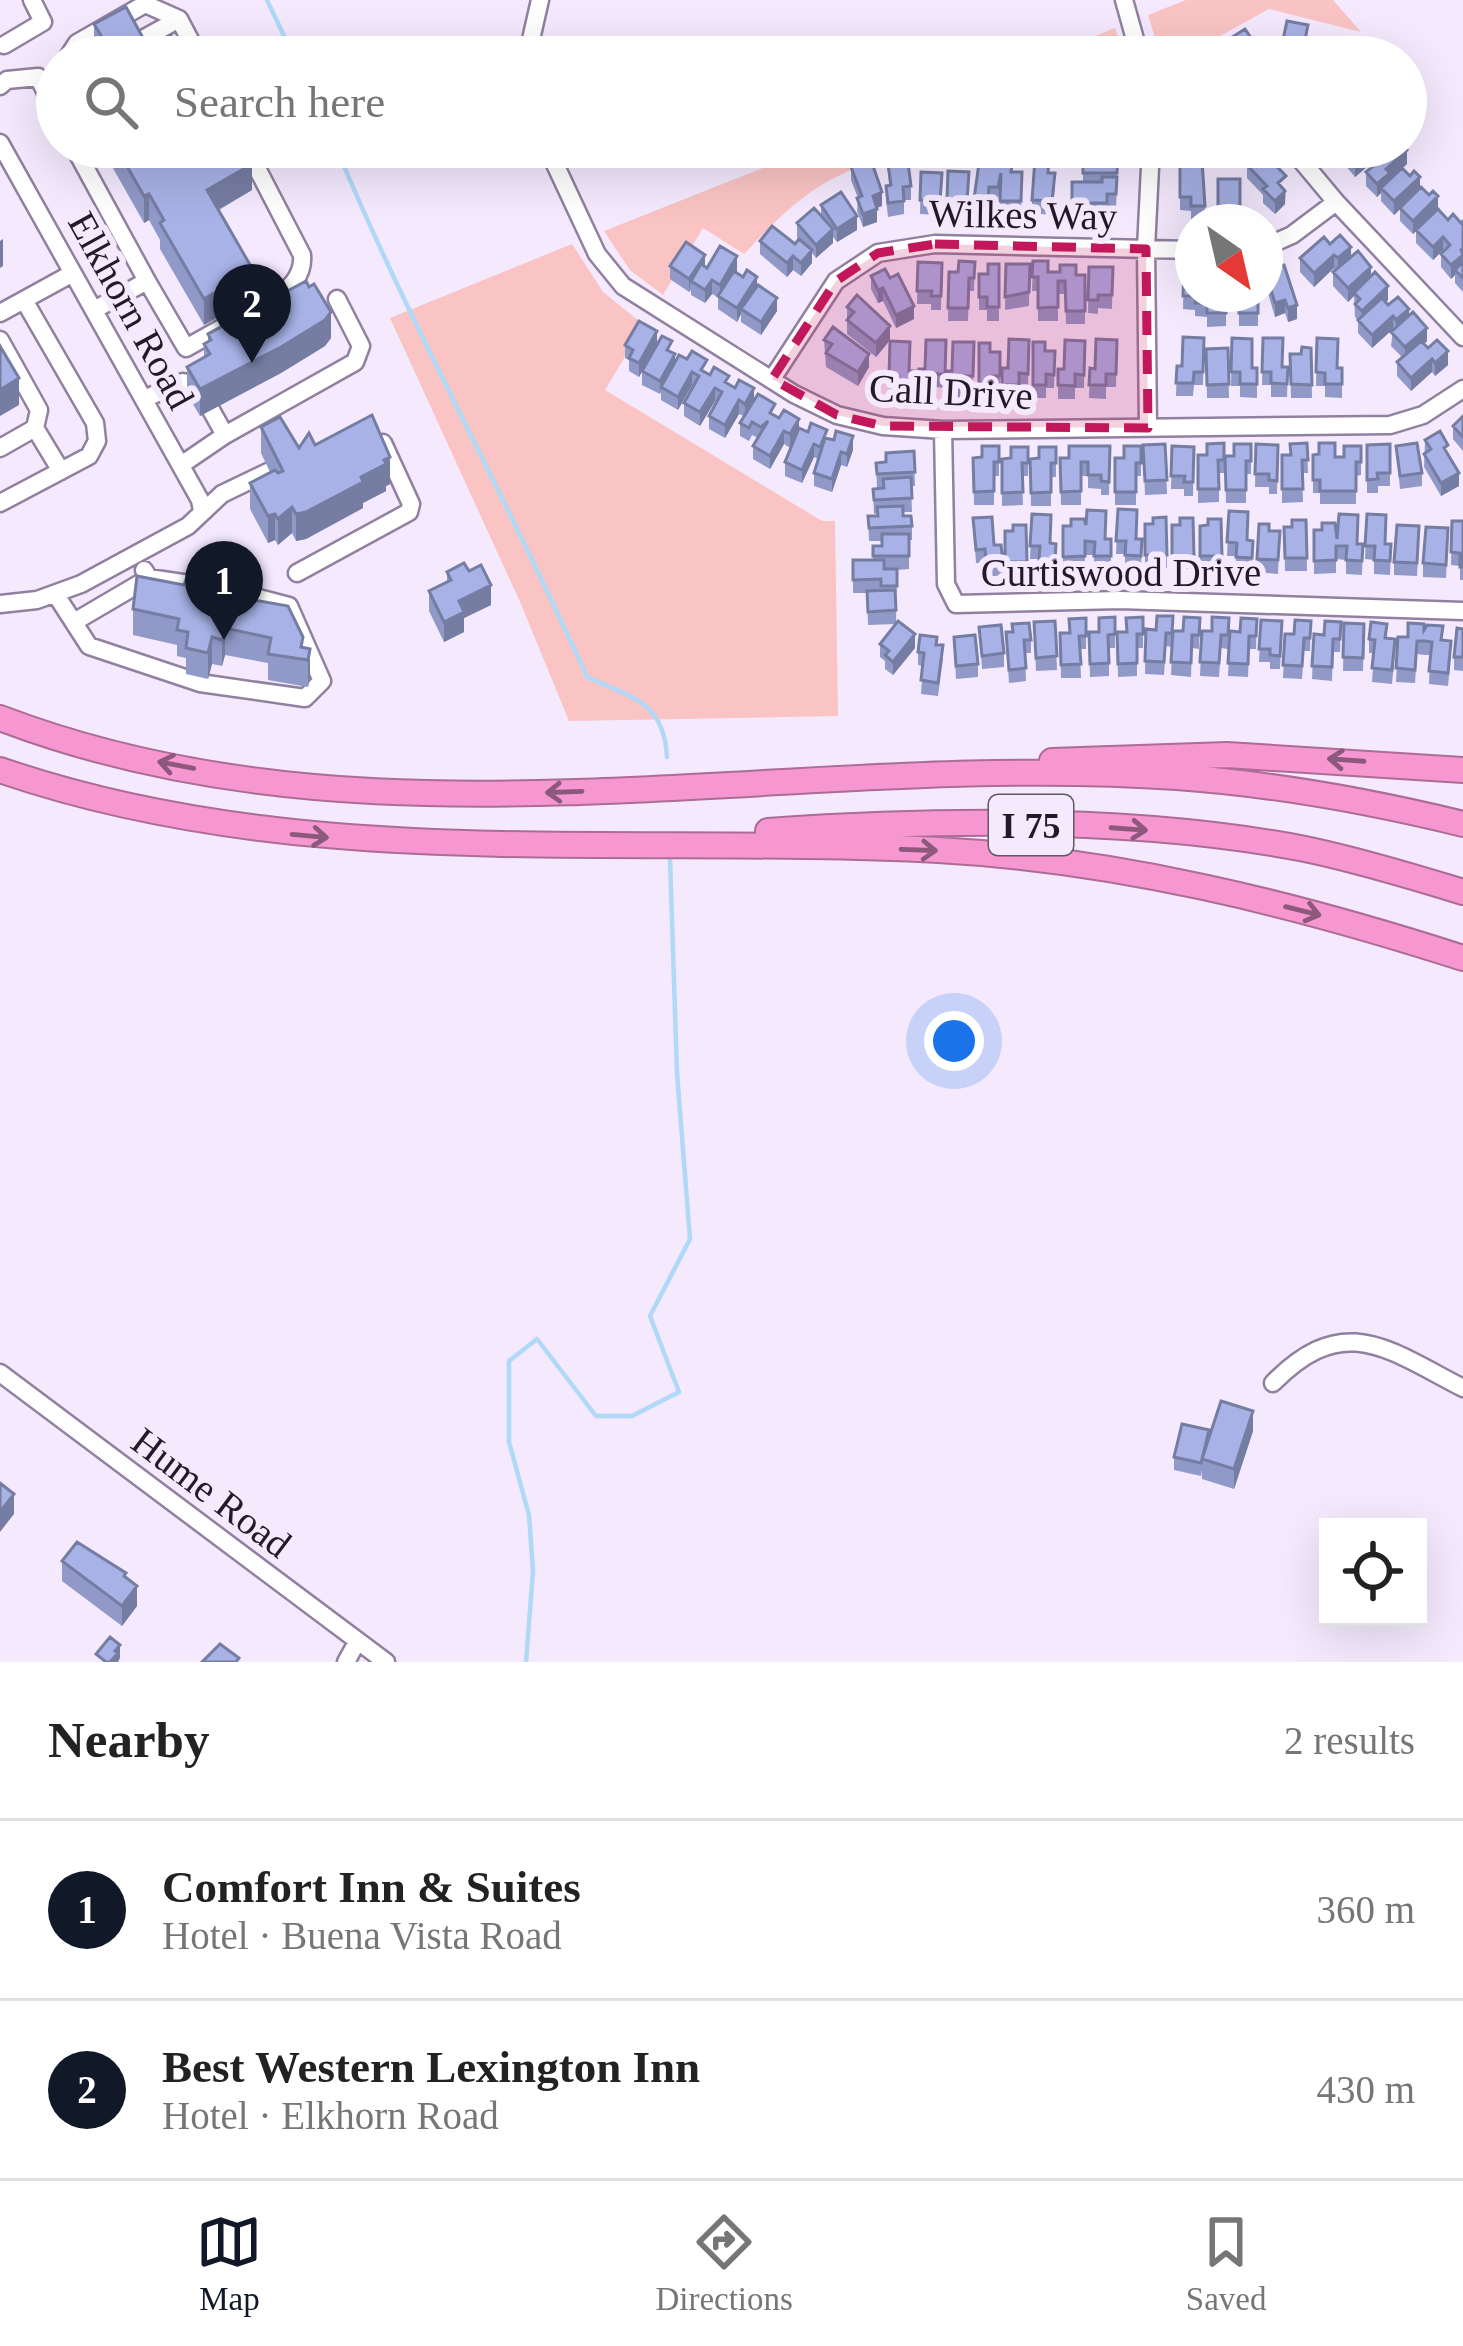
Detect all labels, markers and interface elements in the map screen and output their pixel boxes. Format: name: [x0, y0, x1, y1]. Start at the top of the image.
search box: [36, 36, 1427, 168]
icon: search: [78, 69, 144, 135]
text: Search here: [174, 77, 385, 127]
street label: Wilkes Way: [928, 191, 1118, 239]
north arrow: [1175, 204, 1283, 312]
street label: Elkhorn Road: [60, 205, 203, 416]
pin: 2: [213, 264, 291, 363]
street label: Call Drive: [868, 366, 1034, 417]
pin: 1: [185, 541, 263, 640]
street label: Curtiswood Drive: [981, 551, 1261, 594]
one-way arrow: [1328, 748, 1367, 771]
one-way arrow: [158, 753, 197, 775]
one-way arrow: [545, 780, 584, 803]
road number: I 75: [989, 795, 1073, 855]
one-way arrow: [1108, 818, 1147, 841]
one-way arrow: [290, 825, 329, 848]
one-way arrow: [899, 839, 938, 862]
one-way arrow: [1284, 901, 1322, 923]
your location: [924, 1011, 984, 1071]
street label: Hume Road: [124, 1419, 300, 1566]
map controls: [1319, 1518, 1427, 1626]
button: locate: [1319, 1518, 1427, 1626]
text: Nearby: [48, 1712, 209, 1768]
text: 2 results: [1284, 1719, 1415, 1762]
text: Comfort Inn & Suites: [162, 1862, 581, 1912]
text: 1: [77, 1888, 97, 1931]
text: 360 m: [1316, 1888, 1415, 1931]
text: Hotel · Buena Vista Road: [162, 1914, 562, 1957]
text: Best Western Lexington Inn: [162, 2042, 700, 2092]
text: 2: [77, 2068, 97, 2111]
text: 430 m: [1316, 2068, 1415, 2111]
text: Hotel · Elkhorn Road: [162, 2094, 499, 2137]
tab: Map: [196, 2209, 262, 2318]
tab: Directions: [655, 2209, 793, 2318]
tab: Saved: [1186, 2209, 1267, 2318]

